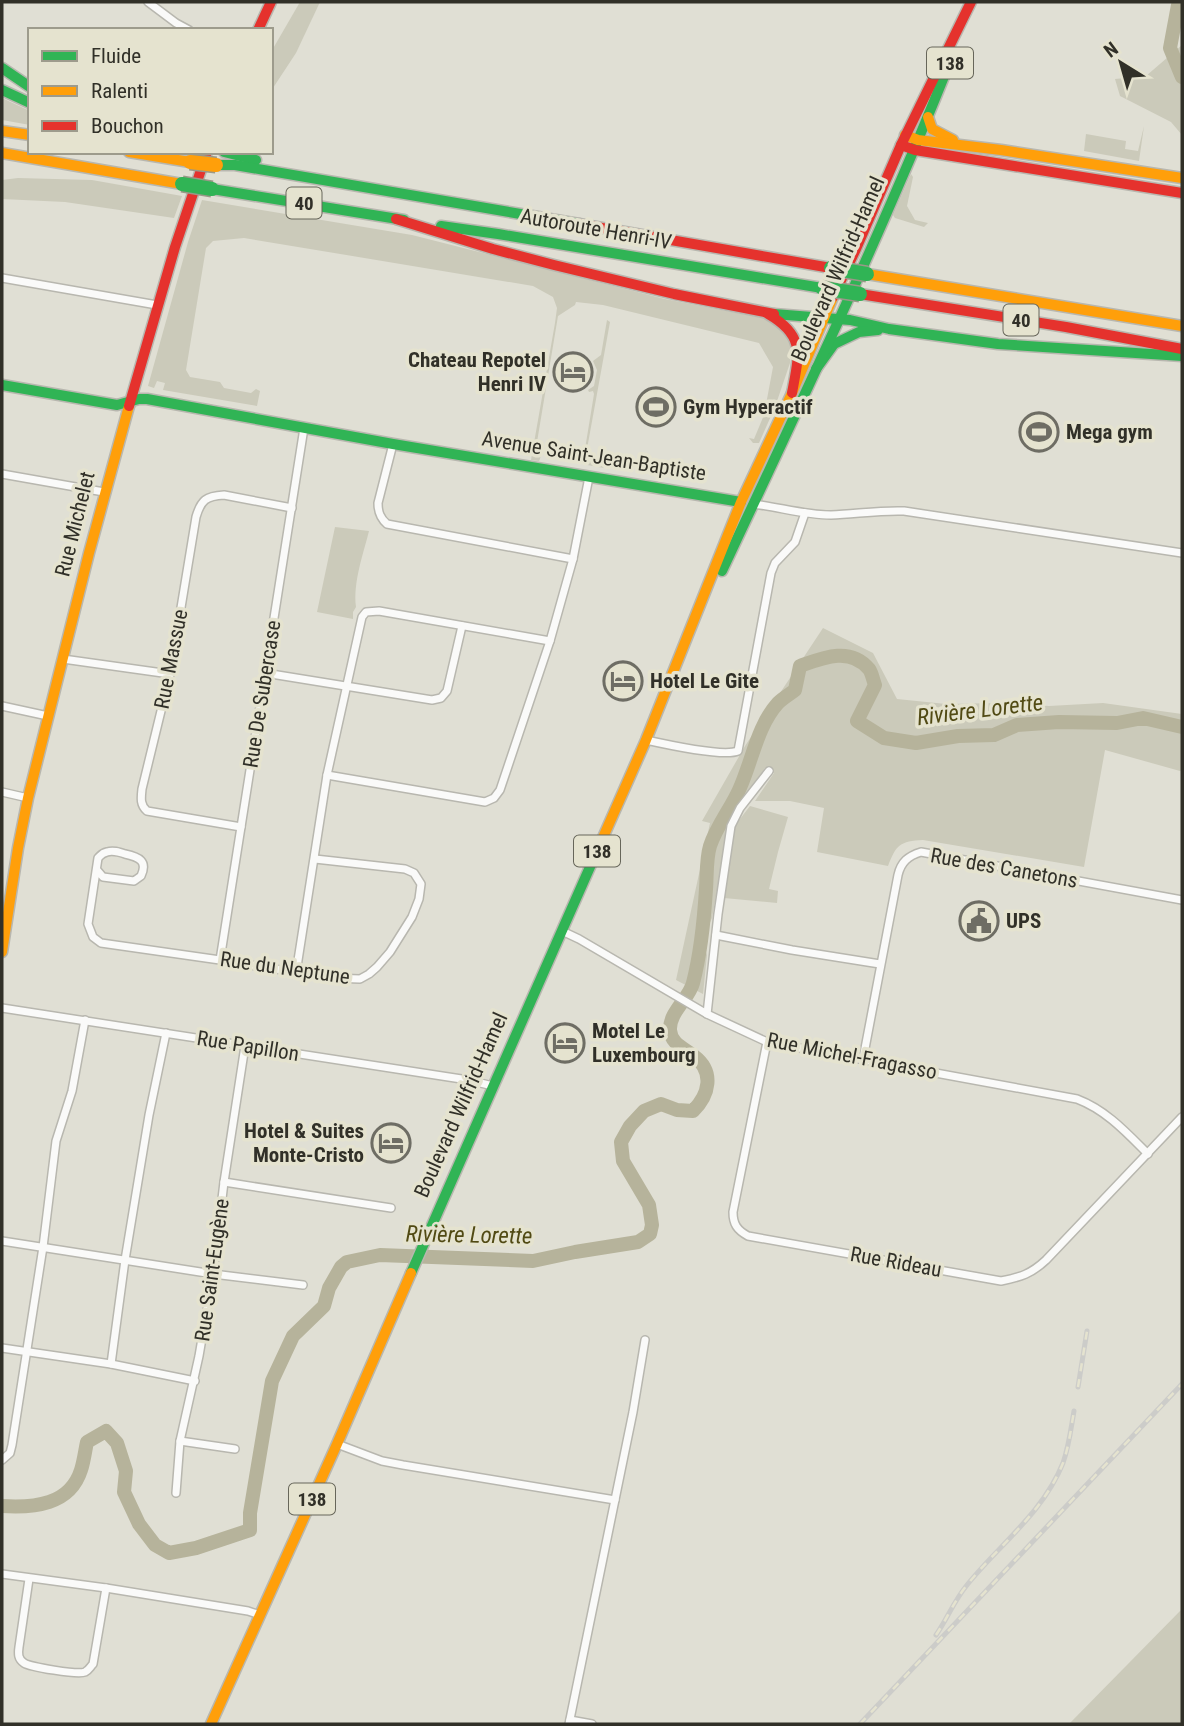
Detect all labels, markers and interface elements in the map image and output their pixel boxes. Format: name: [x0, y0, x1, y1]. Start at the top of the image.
legend: [28, 28, 273, 154]
north arrow: [1086, 28, 1156, 98]
text: N: [1100, 37, 1123, 63]
text: Fluide: [91, 44, 141, 68]
road number: 138: [927, 48, 973, 78]
text: Ralenti: [91, 79, 148, 103]
text: Bouchon: [91, 114, 164, 138]
street label: Boulevard Wilfrid-Hamel: [786, 173, 890, 365]
road number: 40: [286, 188, 322, 218]
street label: Autoroute Henri-IV: [519, 204, 674, 254]
road number: 40: [1004, 304, 1038, 336]
place label: Chateau Repotel Henri IV: [408, 348, 546, 396]
hotel icon: Chateau Repotel Henri IV: [552, 351, 594, 393]
sports icon: Gym Hyperactif: [635, 386, 677, 428]
place label: Gym Hyperactif: [683, 395, 813, 419]
sports icon: Mega gym: [1018, 411, 1060, 453]
place label: Mega gym: [1066, 420, 1153, 444]
street label: Avenue Saint-Jean-Baptiste: [480, 426, 708, 486]
street label: Rue Michelet: [50, 469, 100, 579]
street label: Rue Massue: [150, 607, 192, 711]
street label: Rue De Subercase: [238, 618, 286, 770]
hotel icon: Hotel Le Gite: [602, 660, 644, 702]
place label: Hotel Le Gite: [650, 669, 759, 693]
water label: Rivière Lorette: [915, 689, 1045, 731]
road number: 138: [574, 836, 620, 866]
street label: Rue des Canetons: [929, 843, 1079, 893]
public building icon: UPS: [958, 900, 1000, 942]
place label: UPS: [1006, 909, 1041, 933]
street label: Rue du Neptune: [218, 947, 352, 989]
street label: Boulevard Wilfrid-Hamel: [409, 1009, 513, 1201]
place label: Motel Le Luxembourg: [592, 1019, 696, 1067]
hotel icon: Motel Le Luxembourg: [544, 1022, 586, 1064]
street label: Rue Papillon: [195, 1026, 301, 1066]
street label: Rue Michel-Fragasso: [765, 1028, 939, 1084]
place label: Hotel & Suites Monte-Cristo: [244, 1119, 364, 1167]
hotel icon: Hotel & Suites Monte-Cristo: [370, 1122, 412, 1164]
street label: Rue Saint-Eugène: [190, 1197, 234, 1343]
water label: Rivière Lorette: [405, 1220, 533, 1250]
street label: Rue Rideau: [848, 1242, 944, 1282]
road number: 138: [289, 1484, 335, 1514]

